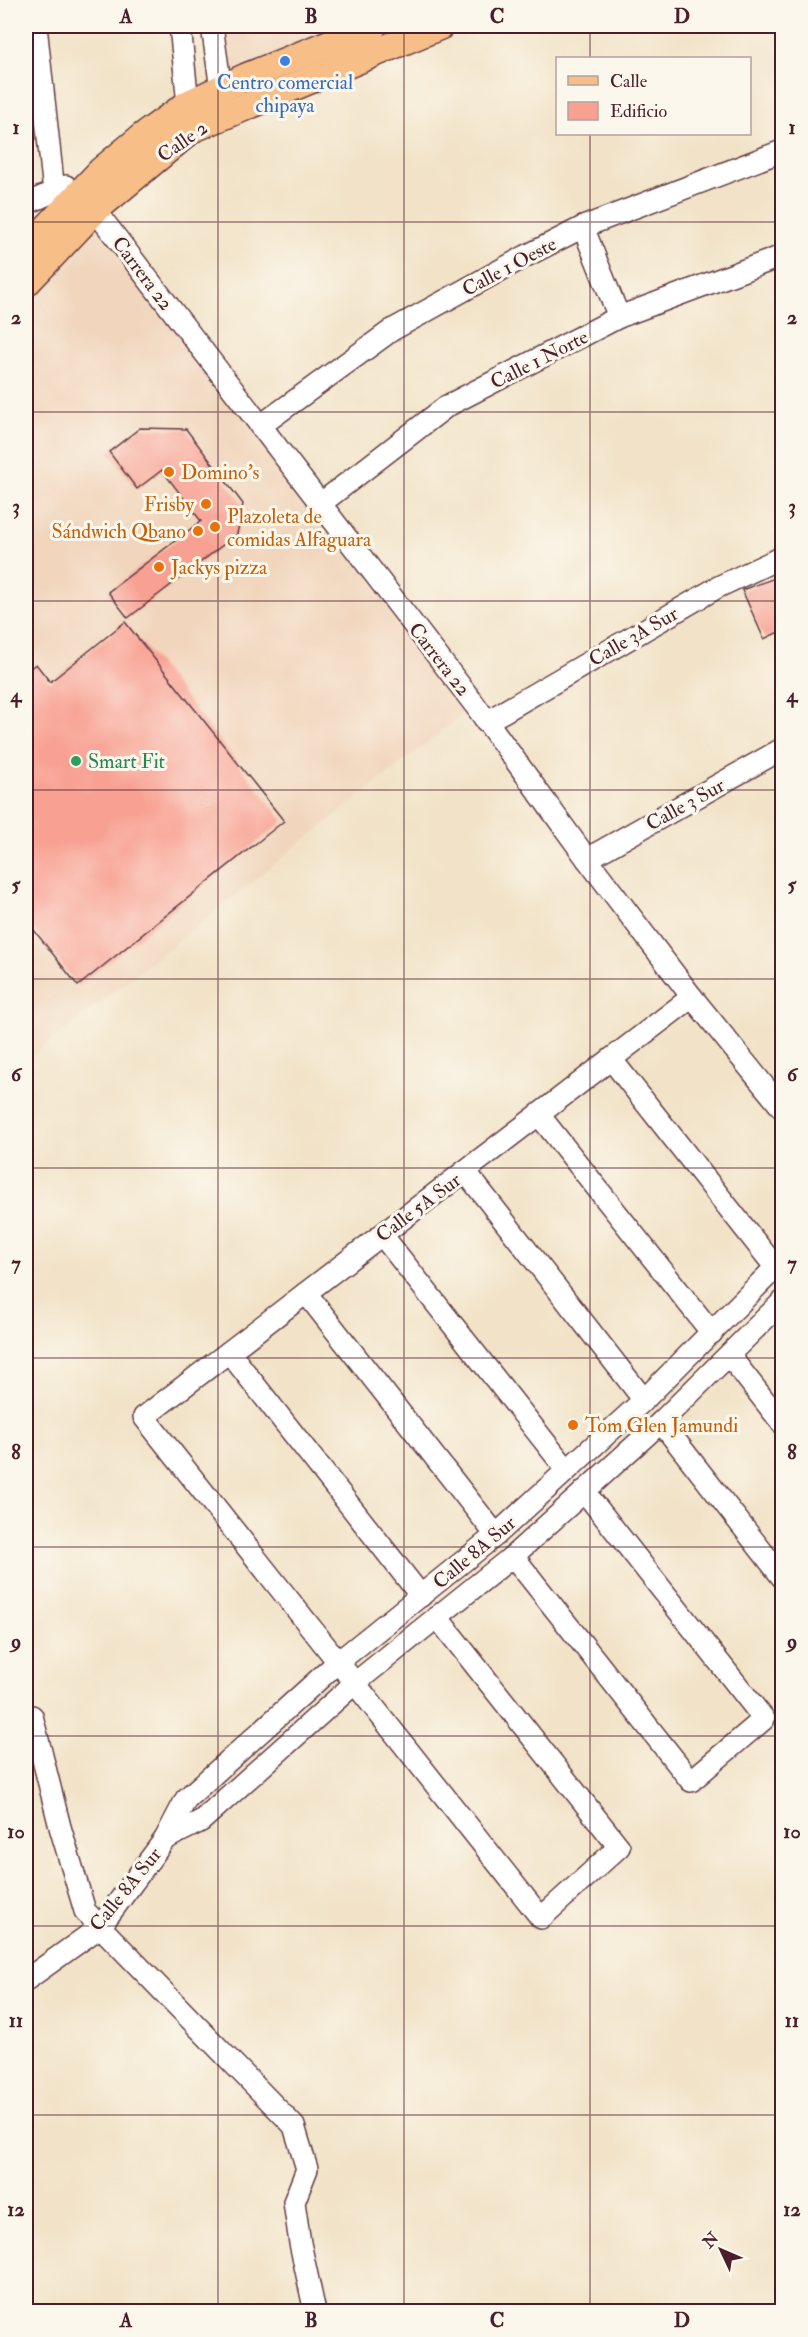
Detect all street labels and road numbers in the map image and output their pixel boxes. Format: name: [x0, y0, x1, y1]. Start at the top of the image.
street label: Calle 2: [152, 115, 212, 168]
street label: Carrera 22: [107, 231, 179, 315]
street label: Calle 1 Oeste: [458, 231, 561, 302]
street label: Calle 1 Norte: [486, 324, 592, 395]
street label: Calle 3A Sur: [584, 601, 683, 672]
street label: Carrera 22: [403, 618, 476, 701]
street label: Calle 3 Sur: [641, 772, 730, 836]
street label: Calle 5A Sur: [371, 1167, 466, 1247]
street label: Calle 8A Sur: [428, 1510, 521, 1594]
street label: Calle 8A Sur: [84, 1842, 167, 1936]

